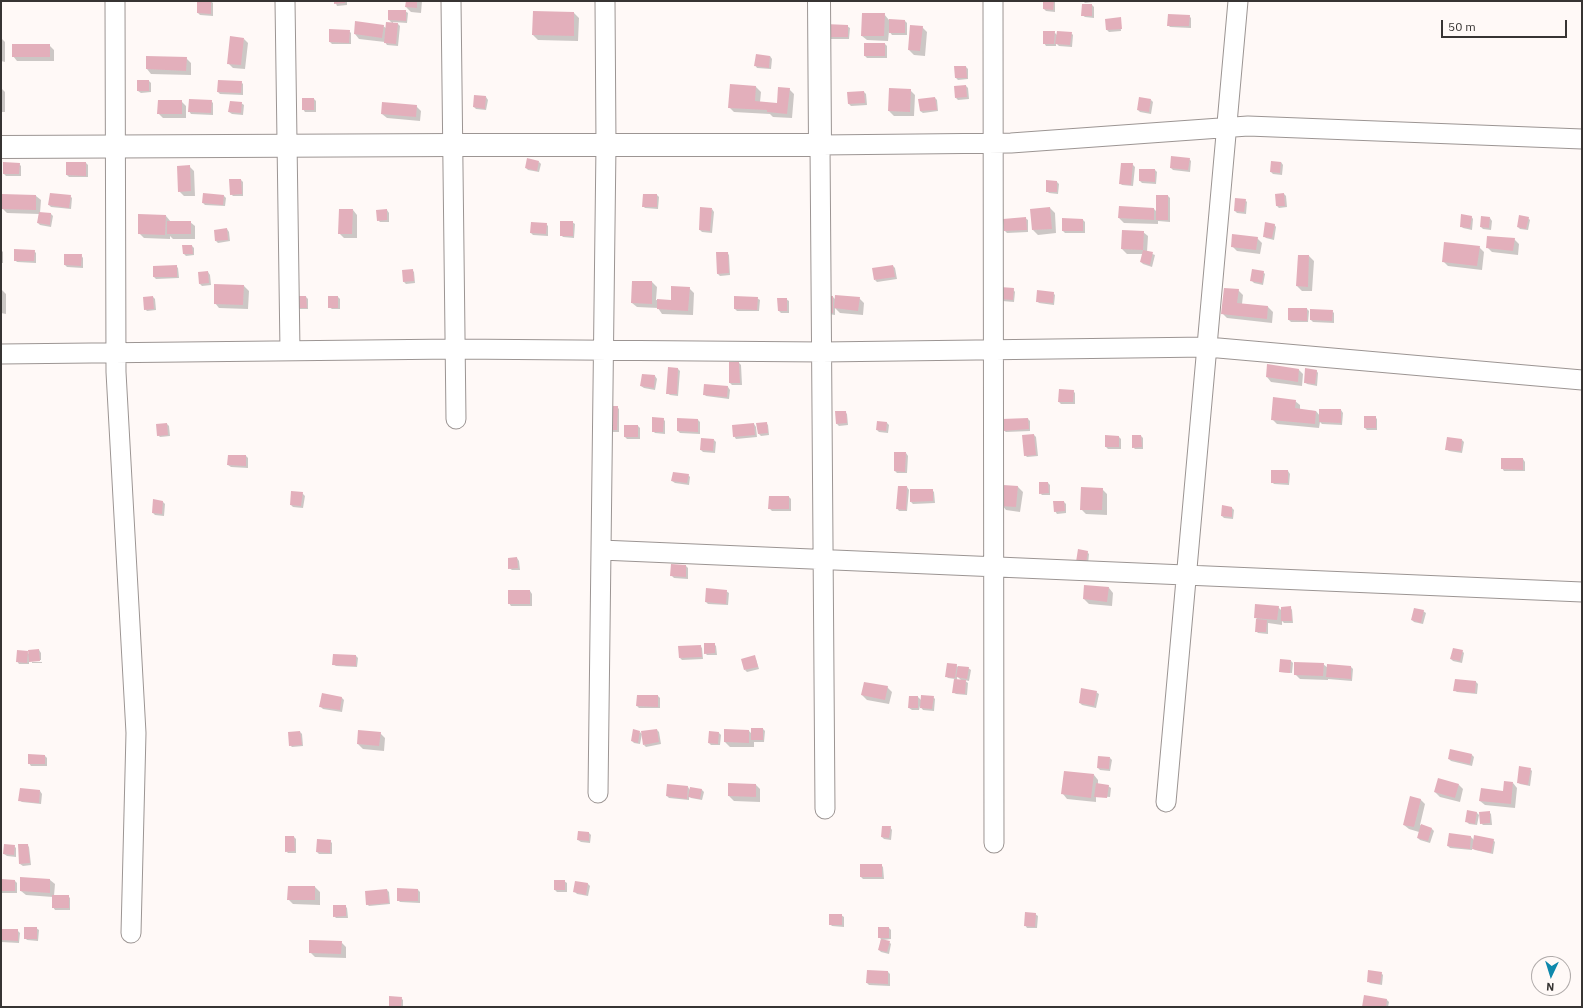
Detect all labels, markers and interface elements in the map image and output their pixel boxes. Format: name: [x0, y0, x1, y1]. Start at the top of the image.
scale bar: [1443, 12, 1569, 38]
text: 50 m: [1448, 19, 1476, 34]
north arrow: [1531, 956, 1571, 996]
text: N: [1546, 980, 1555, 994]

